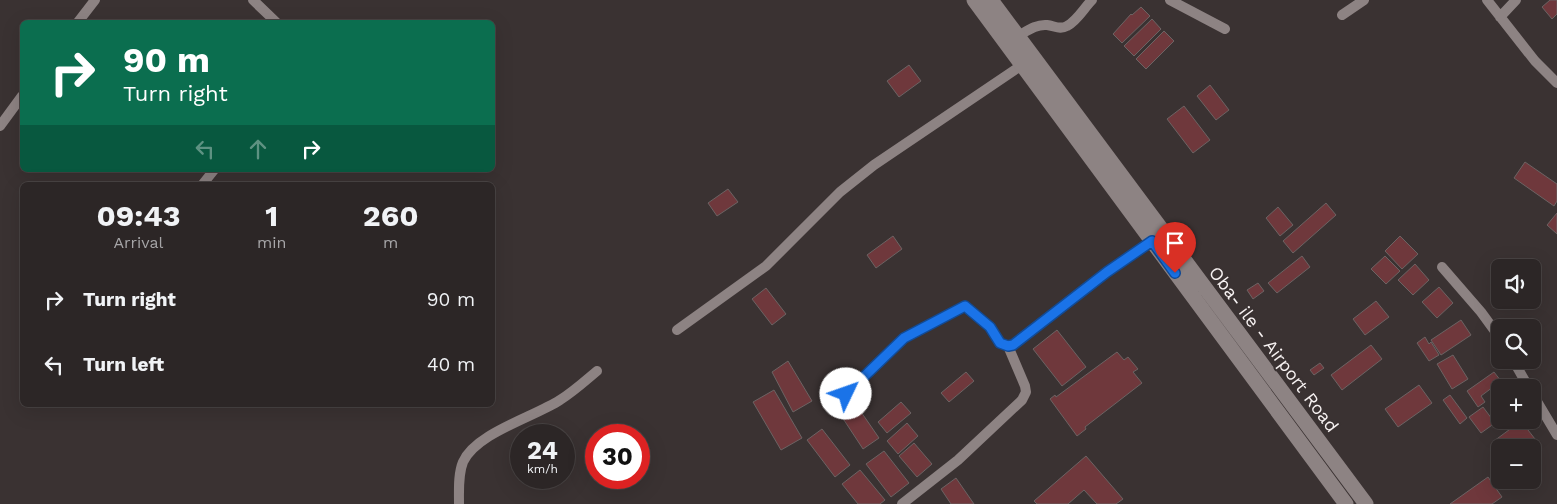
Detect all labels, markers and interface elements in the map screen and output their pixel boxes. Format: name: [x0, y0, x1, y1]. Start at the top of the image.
text: 90 m: [123, 39, 210, 81]
icon: right: [40, 40, 105, 105]
text: Turn right: [123, 81, 228, 106]
icon: left: [191, 135, 219, 163]
icon: ahead: [244, 135, 272, 163]
icon: right: [297, 135, 325, 163]
text: 09:43: [96, 198, 180, 233]
text: 1: [265, 198, 278, 233]
text: 260: [363, 198, 419, 233]
pin: [1154, 222, 1196, 273]
icon: arrive: [1161, 229, 1189, 257]
text: Arrival: [114, 233, 163, 252]
text: min: [257, 233, 286, 252]
text: m: [383, 233, 398, 252]
map controls: [1491, 259, 1541, 489]
button: sound: [1491, 259, 1541, 309]
street label: Oba- ile - Airport Road: [1205, 262, 1343, 436]
icon: right: [40, 286, 68, 314]
text: Turn right: [83, 288, 176, 311]
text: 90 m: [427, 288, 475, 311]
button: search: [1491, 319, 1541, 369]
icon: left: [40, 351, 68, 379]
text: Turn left: [83, 353, 164, 376]
text: 40 m: [427, 353, 475, 376]
position arrow: [819, 367, 871, 419]
button: +: [1491, 379, 1541, 429]
speed limit sign: 30: [585, 424, 650, 489]
text: 24: [527, 436, 558, 465]
button: −: [1491, 439, 1541, 489]
text: km/h: [527, 462, 558, 476]

